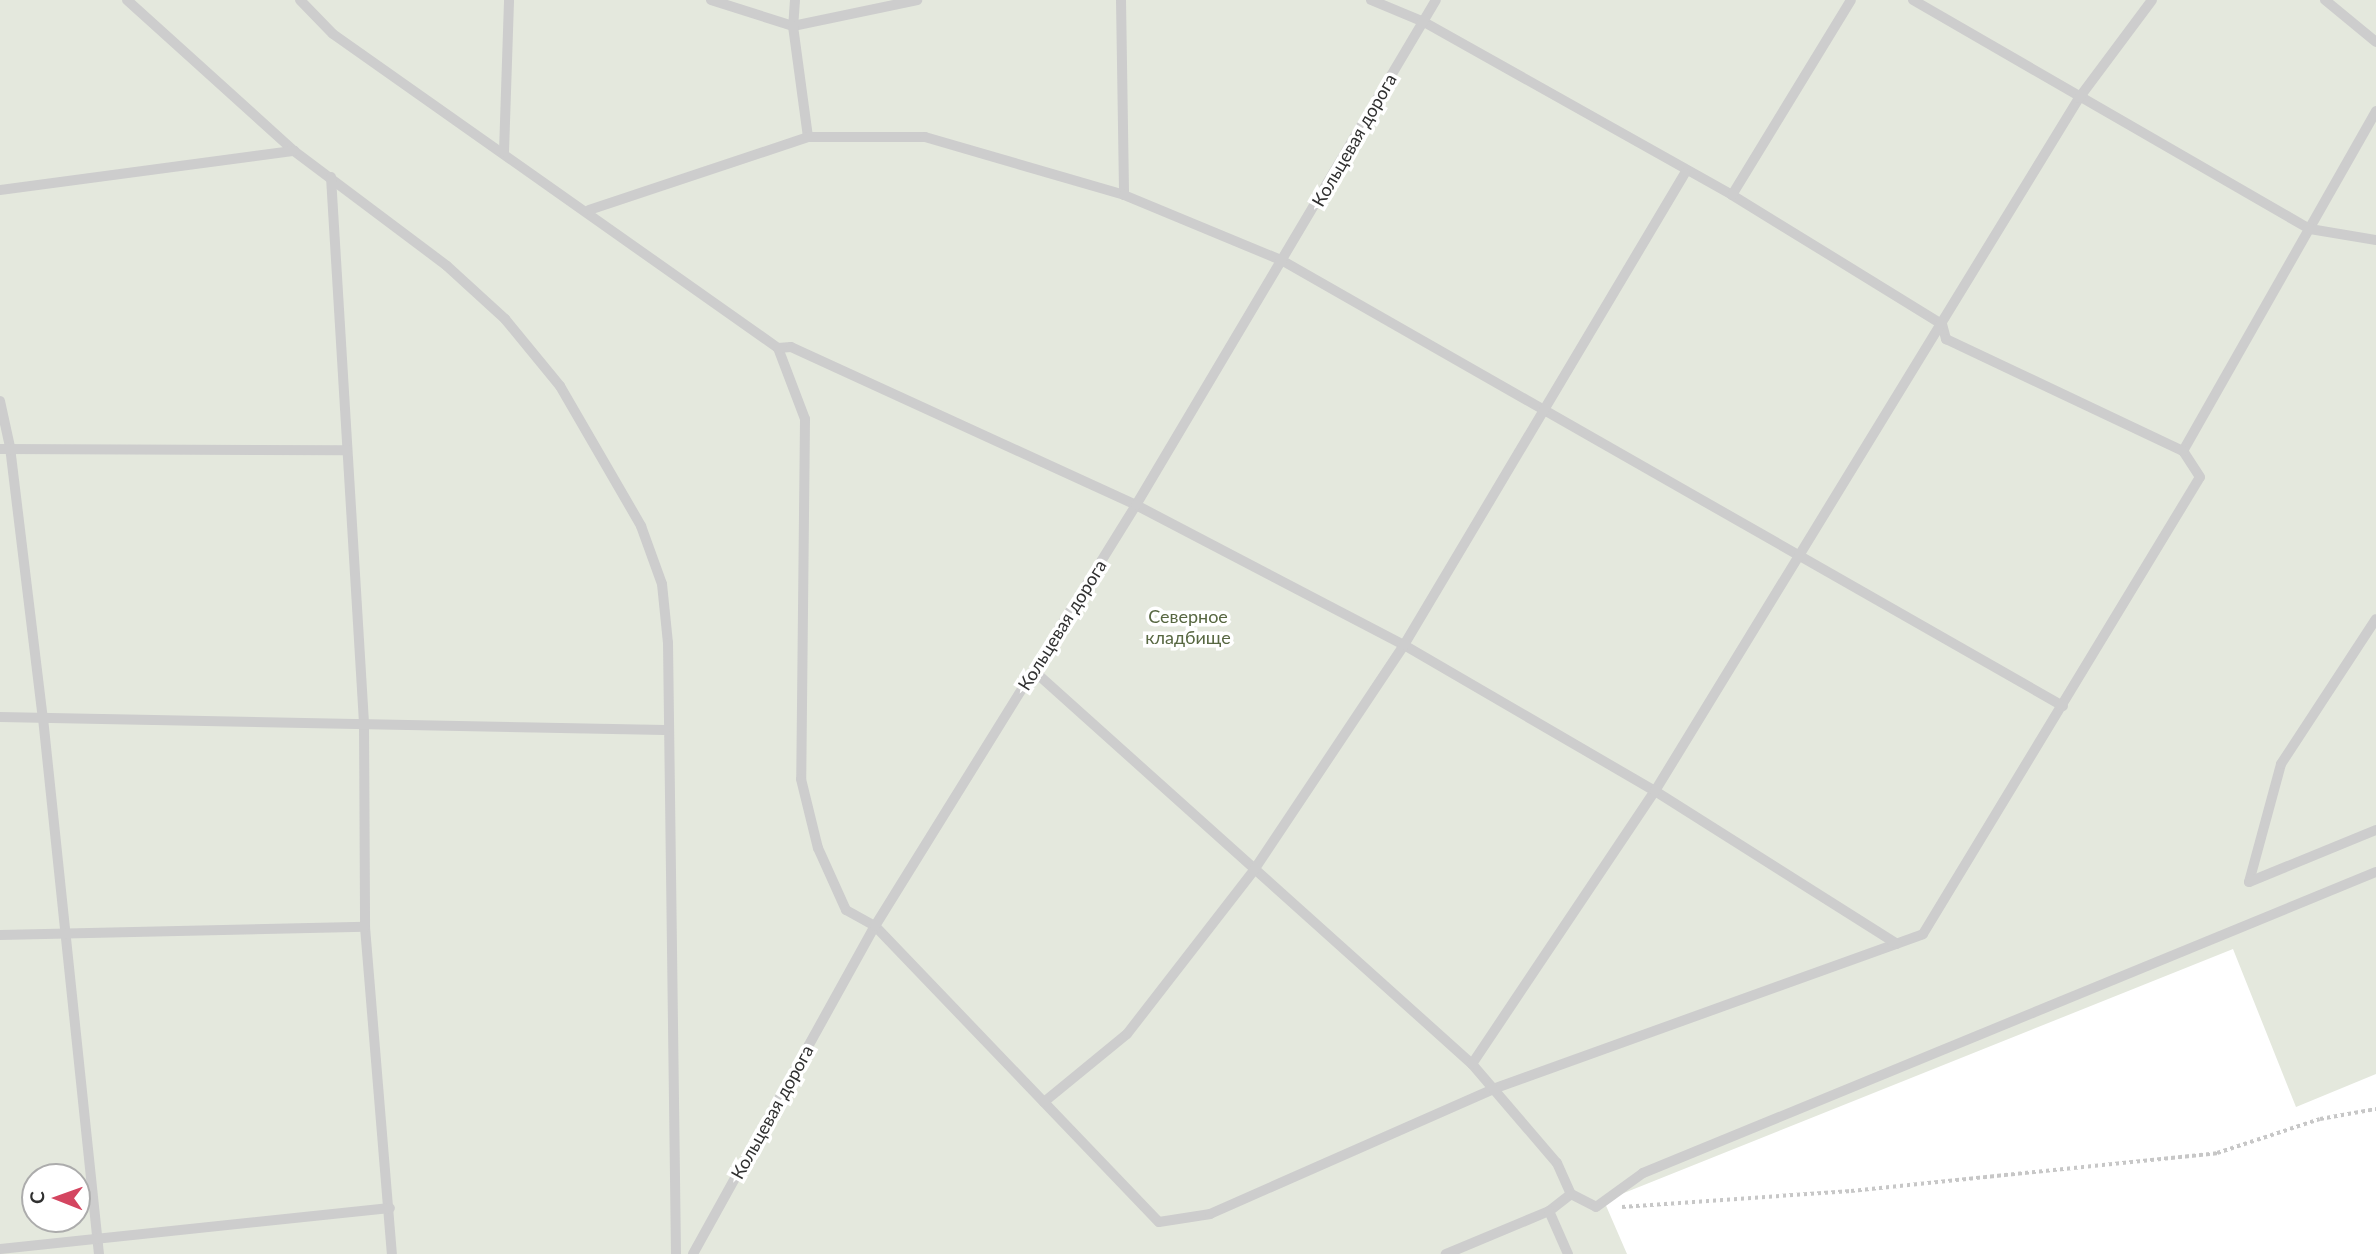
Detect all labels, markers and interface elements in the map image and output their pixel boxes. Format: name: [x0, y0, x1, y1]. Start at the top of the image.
street label: Кольцевая дорога: [1307, 70, 1401, 210]
street label: Кольцевая дорога: [1013, 556, 1111, 694]
park label: Северное кладбище: [1145, 606, 1231, 648]
street label: Кольцевая дорога: [726, 1041, 818, 1183]
north arrow: [21, 1163, 91, 1233]
text: С: [25, 1191, 48, 1204]

